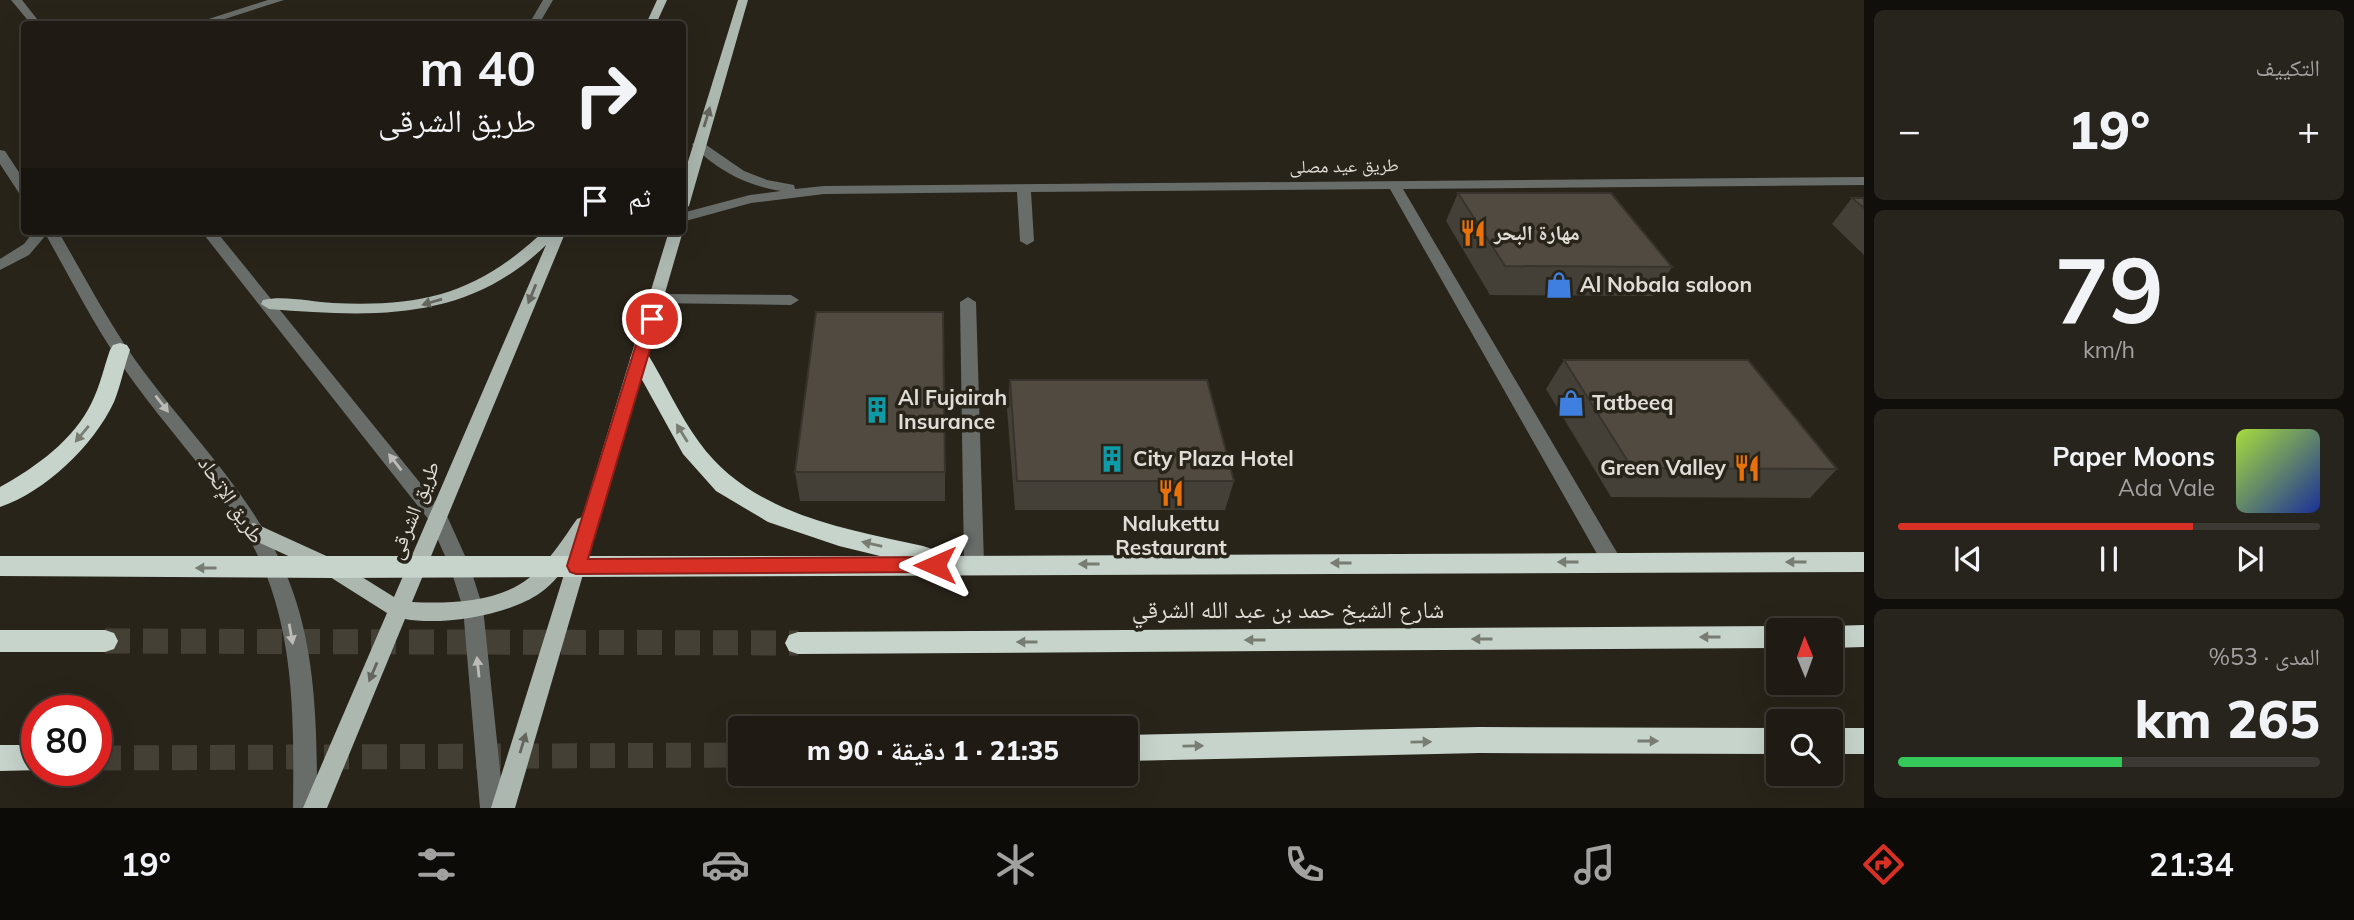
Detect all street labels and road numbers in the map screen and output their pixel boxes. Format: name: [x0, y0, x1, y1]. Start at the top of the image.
street label: طريق عيد مصلى: [1289, 153, 1399, 178]
street label: طريق اﻹتحاد: [192, 451, 270, 549]
street label: طريق الشرقى: [382, 457, 445, 563]
street label: شارع الشيخ حمد بن عبد الله الشرقي: [1132, 594, 1444, 629]

